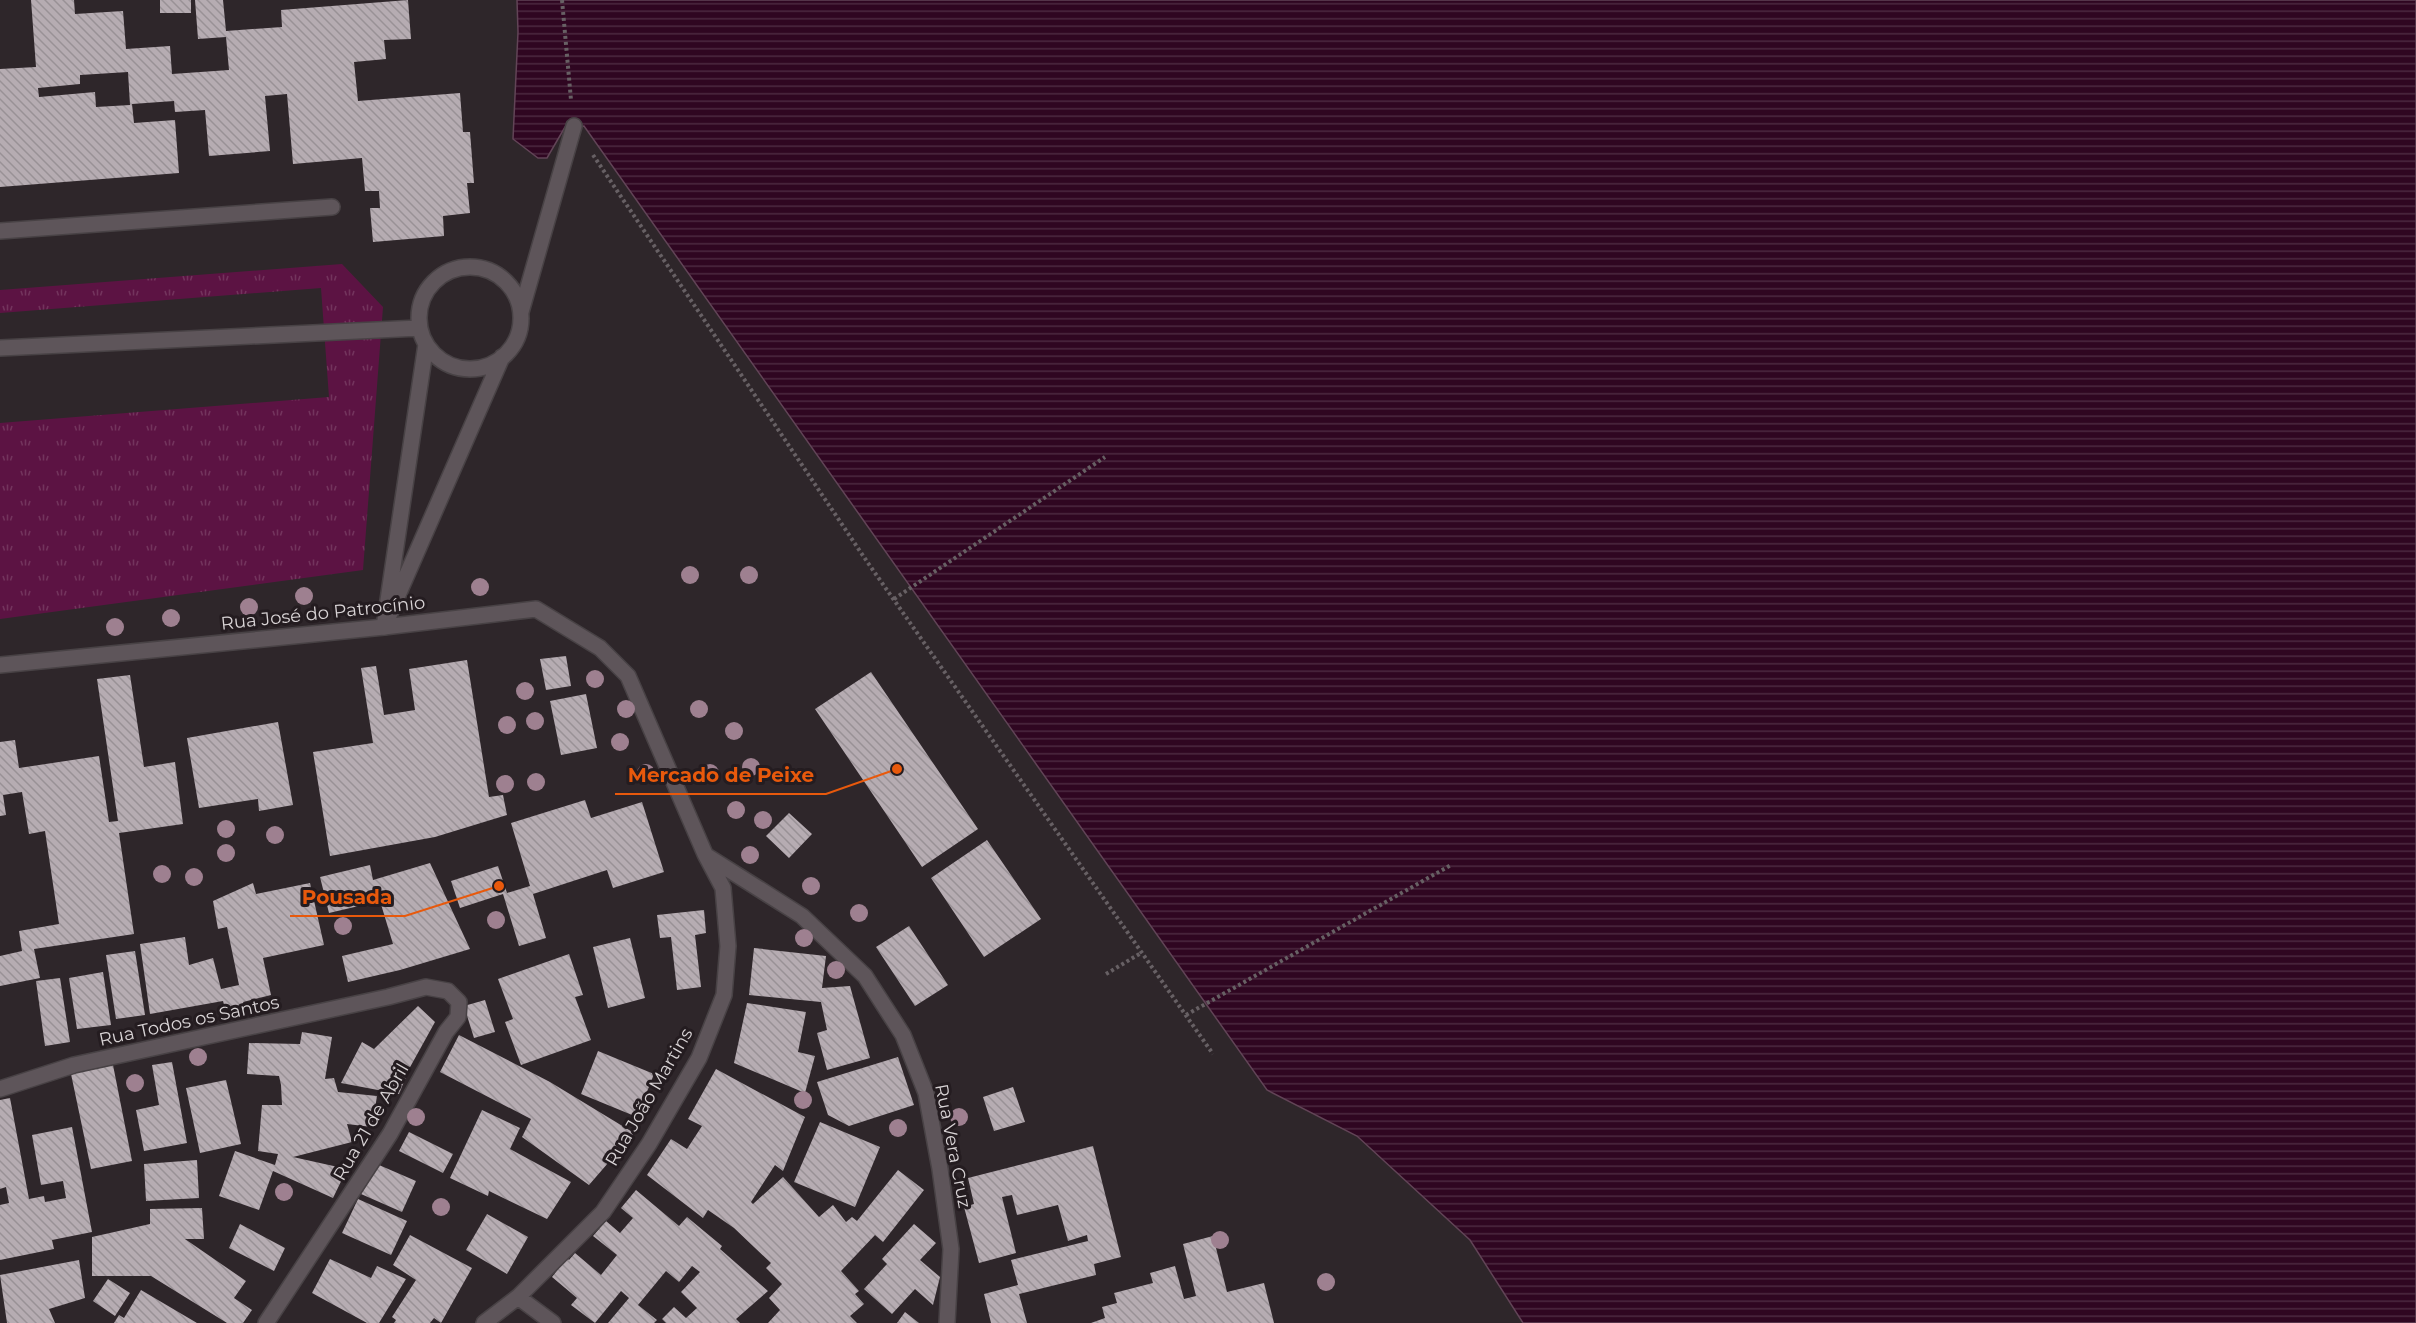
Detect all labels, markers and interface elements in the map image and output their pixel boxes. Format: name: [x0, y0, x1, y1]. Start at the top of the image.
street label: Rua José do Patrocínio: [220, 591, 426, 635]
callout: Mercado de Peixe: [615, 756, 826, 794]
text: Mercado de Peixe: [628, 763, 814, 787]
callout: Pousada: [290, 878, 405, 916]
text: Pousada: [302, 885, 392, 909]
street label: Rua Todos os Santos: [97, 991, 281, 1051]
street label: Rua João Martins: [601, 1024, 698, 1170]
street label: Rua 21 de Abril: [329, 1060, 413, 1184]
street label: Rua Vera Cruz: [930, 1082, 976, 1210]

